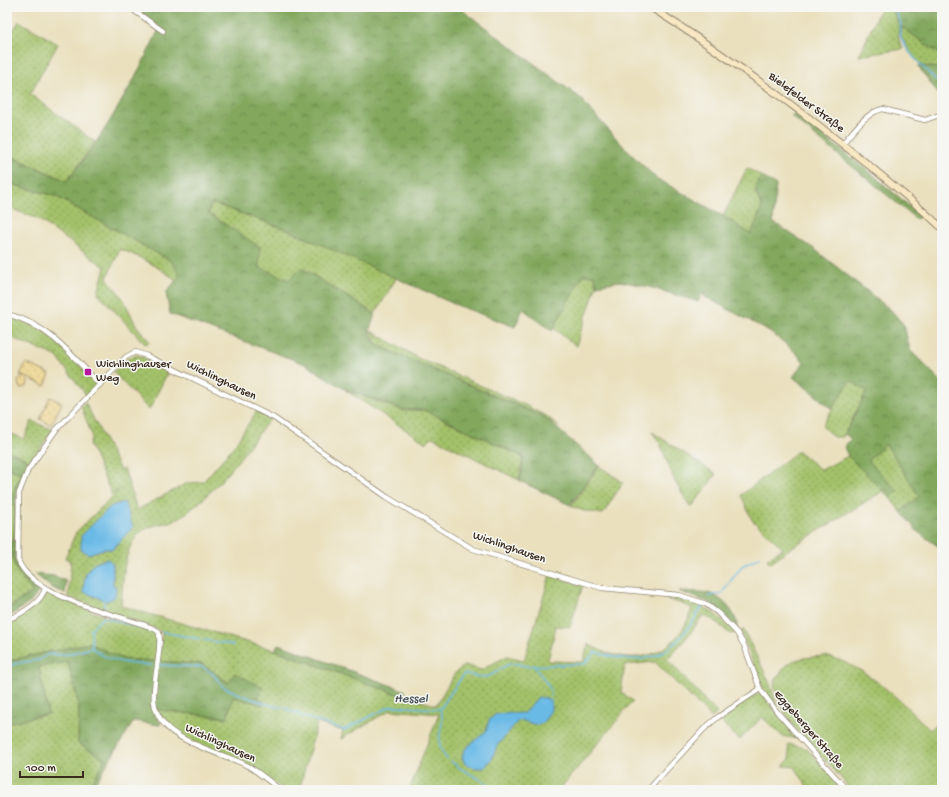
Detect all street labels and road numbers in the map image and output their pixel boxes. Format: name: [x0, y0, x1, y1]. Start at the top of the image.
street label: Bielefelder Straße: [764, 69, 847, 137]
street label: Wichlinghausen: [184, 358, 259, 404]
street label: Wichlinghausen: [471, 529, 548, 567]
street label: Eggeberger Straße: [770, 688, 846, 773]
street label: Wichlinghausen: [183, 722, 258, 767]

